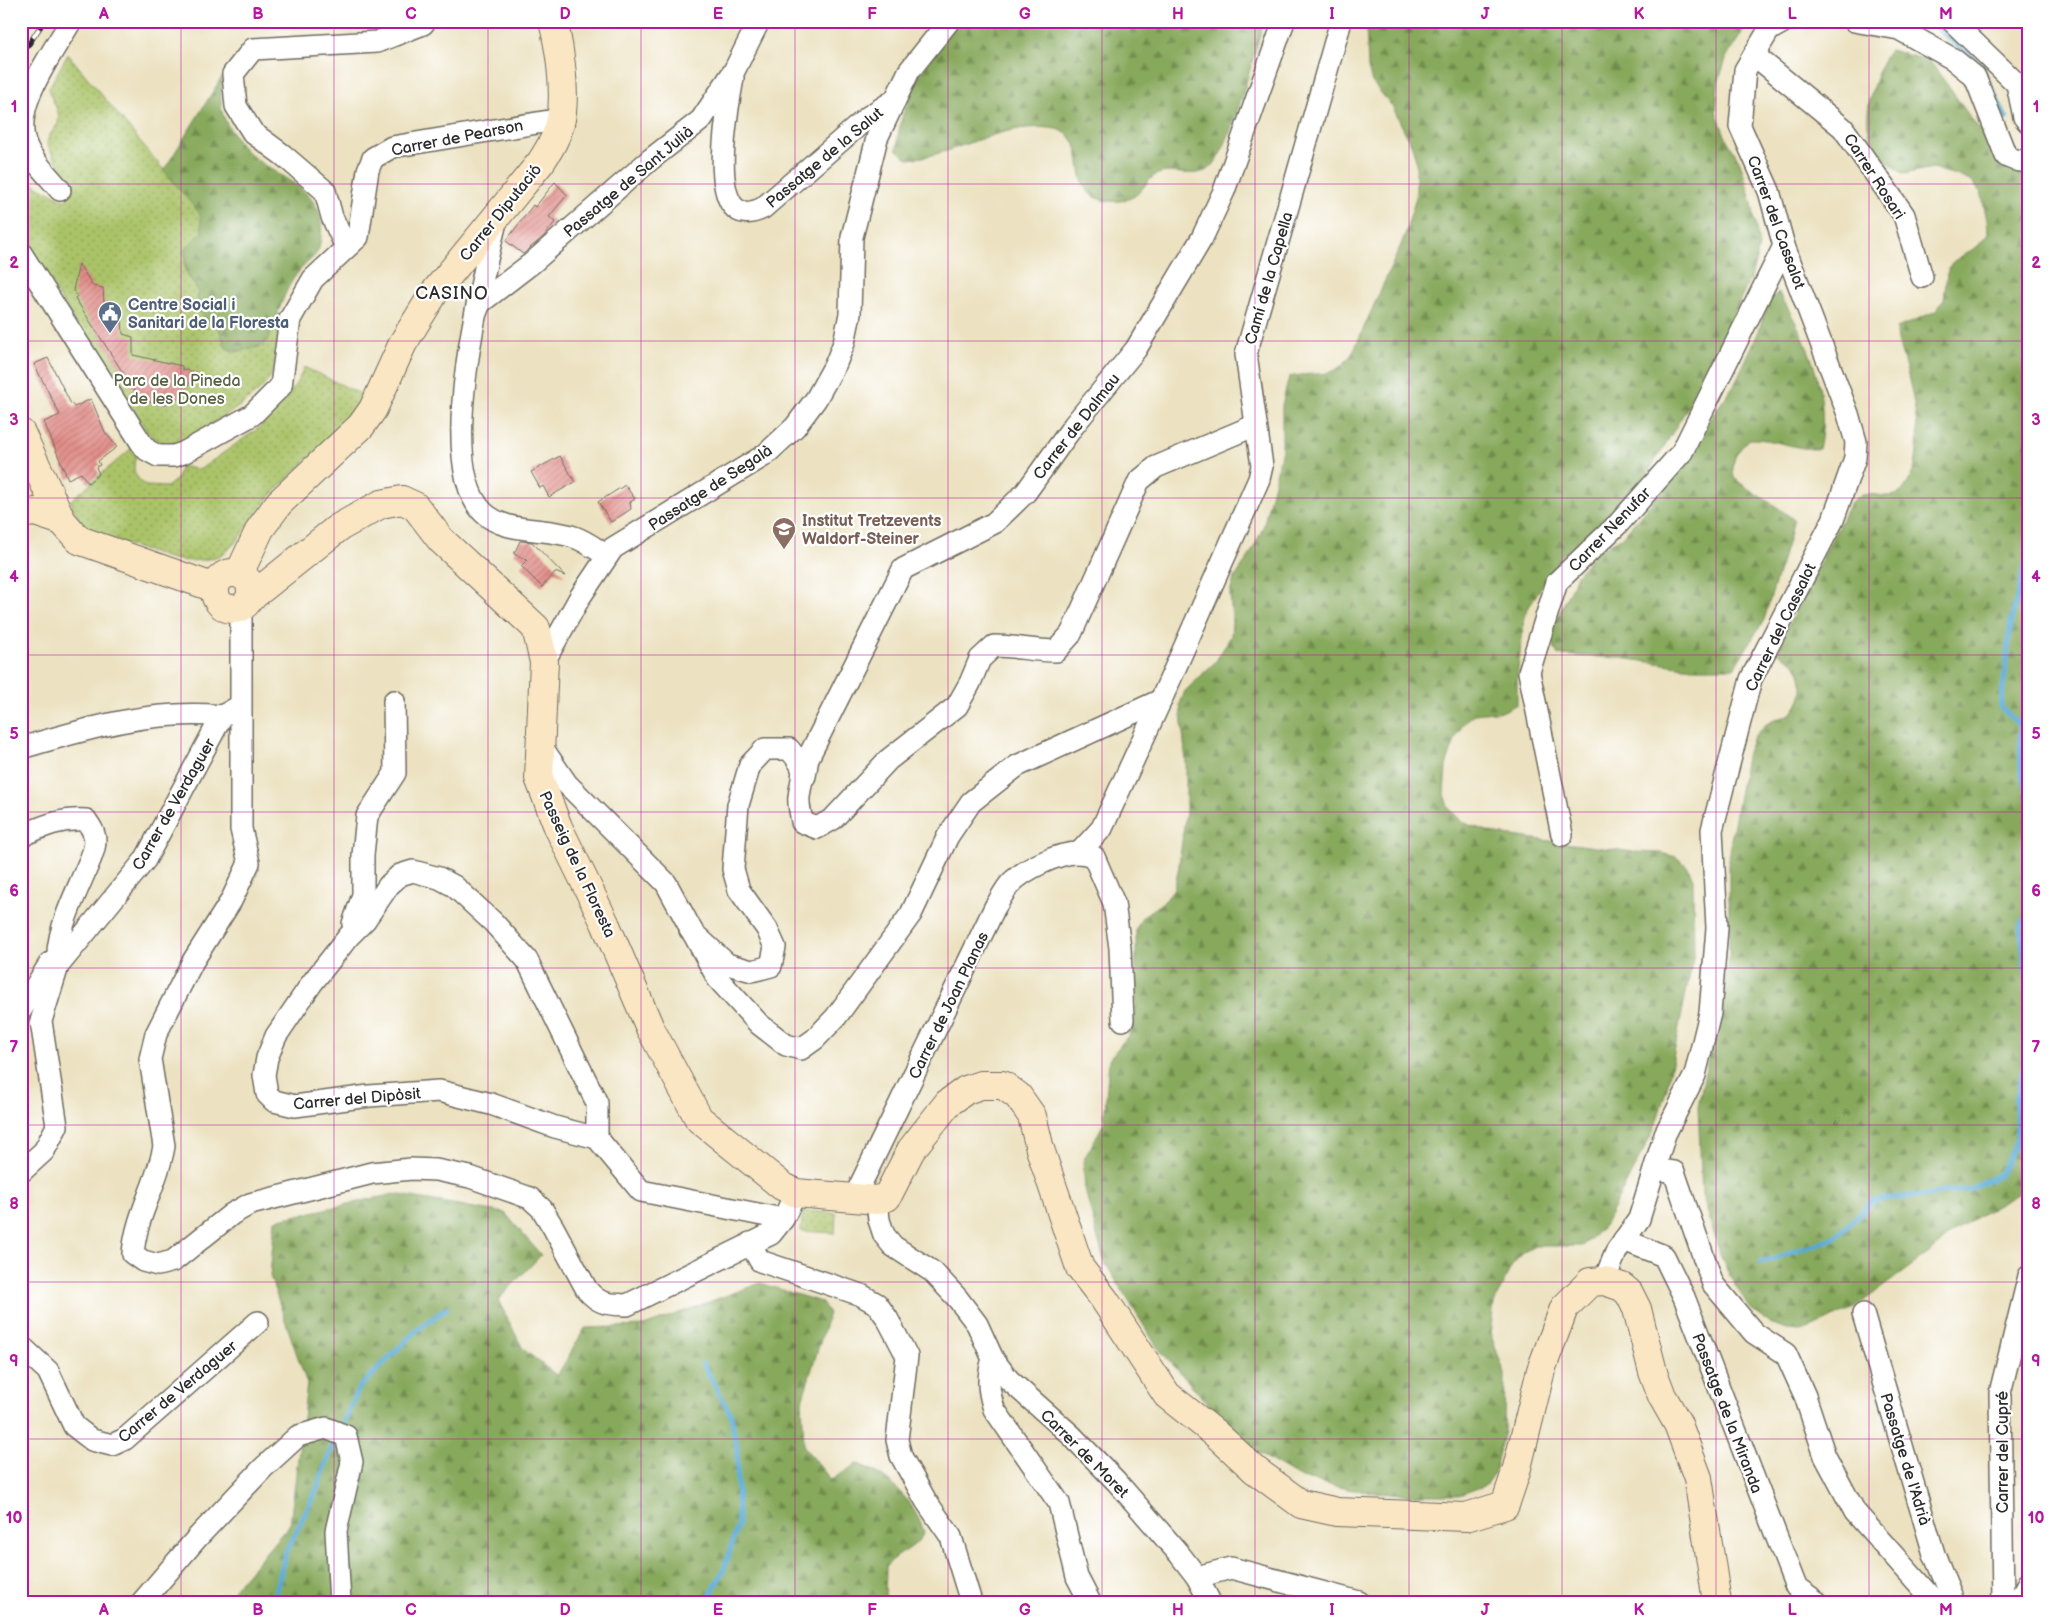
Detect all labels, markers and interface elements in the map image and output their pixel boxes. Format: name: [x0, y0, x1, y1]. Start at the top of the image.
text: A: [98, 5, 109, 24]
text: B: [252, 5, 264, 24]
text: C: [405, 5, 417, 24]
text: D: [559, 5, 571, 24]
text: E: [713, 5, 723, 24]
text: F: [867, 5, 877, 24]
text: G: [1019, 5, 1031, 24]
text: H: [1172, 5, 1184, 24]
text: I: [1329, 5, 1335, 24]
text: J: [1481, 5, 1490, 24]
text: K: [1634, 5, 1645, 24]
text: L: [1787, 5, 1797, 24]
text: M: [1939, 5, 1953, 24]
text: 1: [11, 98, 17, 117]
text: 1: [2033, 98, 2039, 117]
street label: Passatge de la Salut: [763, 104, 887, 213]
street label: Carrer de Pearson: [390, 116, 525, 161]
street label: Passatge de Sant Julià: [560, 122, 698, 242]
street label: Carrer Rosari: [1839, 130, 1908, 223]
street label: Carrer del Cassalot: [1743, 153, 1809, 292]
street label: Carrer Diputació: [456, 161, 546, 265]
street label: Camí de la Capella: [1241, 210, 1297, 347]
text: 2: [9, 254, 19, 273]
text: 2: [2031, 254, 2041, 273]
district label: CASINO: [415, 283, 489, 304]
place label: Centre Social i Sanitari de la Floresta: [128, 296, 289, 333]
public building icon: Centre Social i Sanitari de la Floresta: [97, 300, 123, 334]
street label: Carrer de Dalmau: [1030, 370, 1125, 484]
park label: Parc de la Pineda de les Dones: [113, 372, 241, 409]
text: 3: [9, 411, 19, 430]
text: 3: [2031, 411, 2041, 430]
street label: Passatge de Segalà: [645, 441, 776, 535]
street label: Carrer Nenufar: [1565, 484, 1655, 576]
place label: Institut Tretzevents Waldorf-Steiner: [802, 512, 942, 549]
school or university icon: Institut Tretzevents Waldorf-Steiner: [771, 516, 797, 550]
street label: Carrer del Cassalot: [1742, 560, 1821, 695]
text: 4: [9, 568, 19, 587]
text: 4: [2031, 568, 2041, 587]
text: 5: [9, 725, 19, 744]
text: 5: [2031, 725, 2041, 744]
street label: Carrer de Verdaguer: [129, 735, 220, 874]
street label: Passeig de la Floresta: [534, 788, 619, 941]
text: 6: [9, 882, 19, 901]
text: 6: [2031, 882, 2041, 901]
street label: Carrer de Joan Planas: [905, 929, 993, 1082]
text: 7: [10, 1038, 19, 1057]
text: 7: [2032, 1038, 2041, 1057]
street label: Carrer del Dipòsit: [293, 1084, 422, 1115]
text: 8: [9, 1195, 19, 1214]
text: 8: [2031, 1195, 2041, 1214]
street label: Passatge de la Miranda: [1687, 1331, 1766, 1496]
street label: Carrer de Verdaguer: [115, 1337, 241, 1447]
text: 9: [9, 1352, 19, 1371]
text: 9: [2031, 1352, 2041, 1371]
street label: Carrer del Cupré: [1994, 1390, 2013, 1513]
street label: Passatge de l'Adrià: [1875, 1391, 1934, 1528]
street label: Carrer de Moret: [1036, 1406, 1132, 1502]
text: 10: [6, 1509, 22, 1528]
text: 10: [2028, 1509, 2044, 1528]
text: A: [98, 1601, 109, 1620]
text: B: [252, 1601, 264, 1620]
text: C: [405, 1601, 417, 1620]
text: D: [559, 1601, 571, 1620]
text: E: [713, 1601, 723, 1620]
text: F: [867, 1601, 877, 1620]
text: G: [1019, 1601, 1031, 1620]
text: H: [1172, 1601, 1184, 1620]
text: I: [1329, 1601, 1335, 1620]
text: J: [1481, 1601, 1490, 1620]
text: K: [1634, 1601, 1645, 1620]
text: L: [1787, 1601, 1797, 1620]
text: M: [1939, 1601, 1953, 1620]

